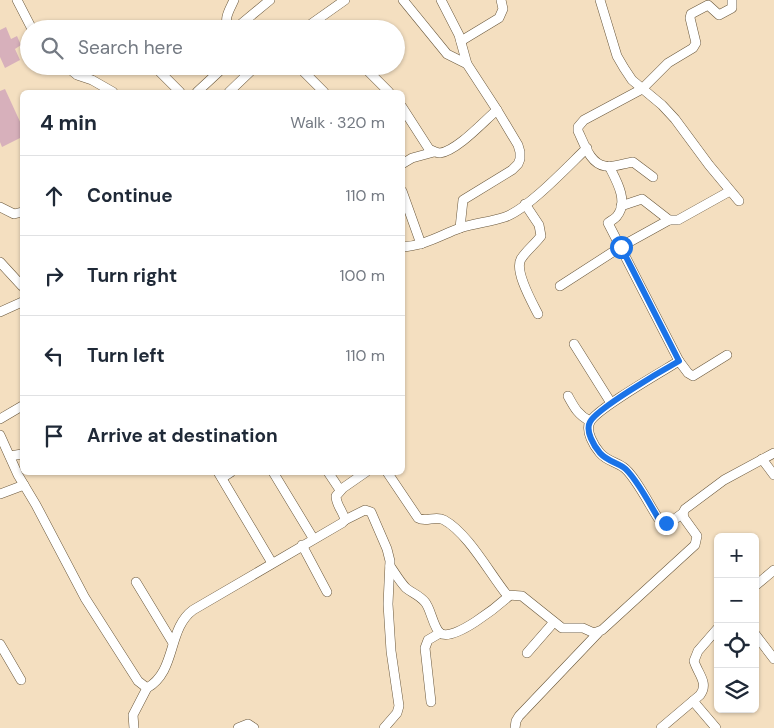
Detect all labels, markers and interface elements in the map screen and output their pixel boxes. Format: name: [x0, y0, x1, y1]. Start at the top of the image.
search box: [20, 20, 405, 75]
icon: search: [38, 34, 66, 62]
text: Search here: [78, 35, 183, 60]
text: 4 min: [40, 109, 97, 137]
text: Walk · 320 m: [290, 112, 385, 133]
icon: ahead: [40, 182, 68, 210]
text: Continue: [87, 183, 173, 208]
text: 110 m: [346, 185, 385, 206]
route start: [610, 236, 633, 259]
icon: right: [40, 262, 68, 290]
text: Turn right: [87, 263, 177, 288]
text: 100 m: [340, 265, 385, 286]
icon: left: [40, 342, 68, 370]
text: Turn left: [87, 343, 165, 368]
text: 110 m: [346, 345, 385, 366]
icon: arrive: [40, 422, 68, 450]
text: Arrive at destination: [87, 423, 278, 448]
route end: [655, 512, 678, 535]
map controls: [714, 533, 759, 713]
button: +: [714, 533, 759, 578]
button: −: [714, 578, 759, 623]
button: locate: [714, 623, 759, 668]
button: layers: [714, 668, 759, 713]

